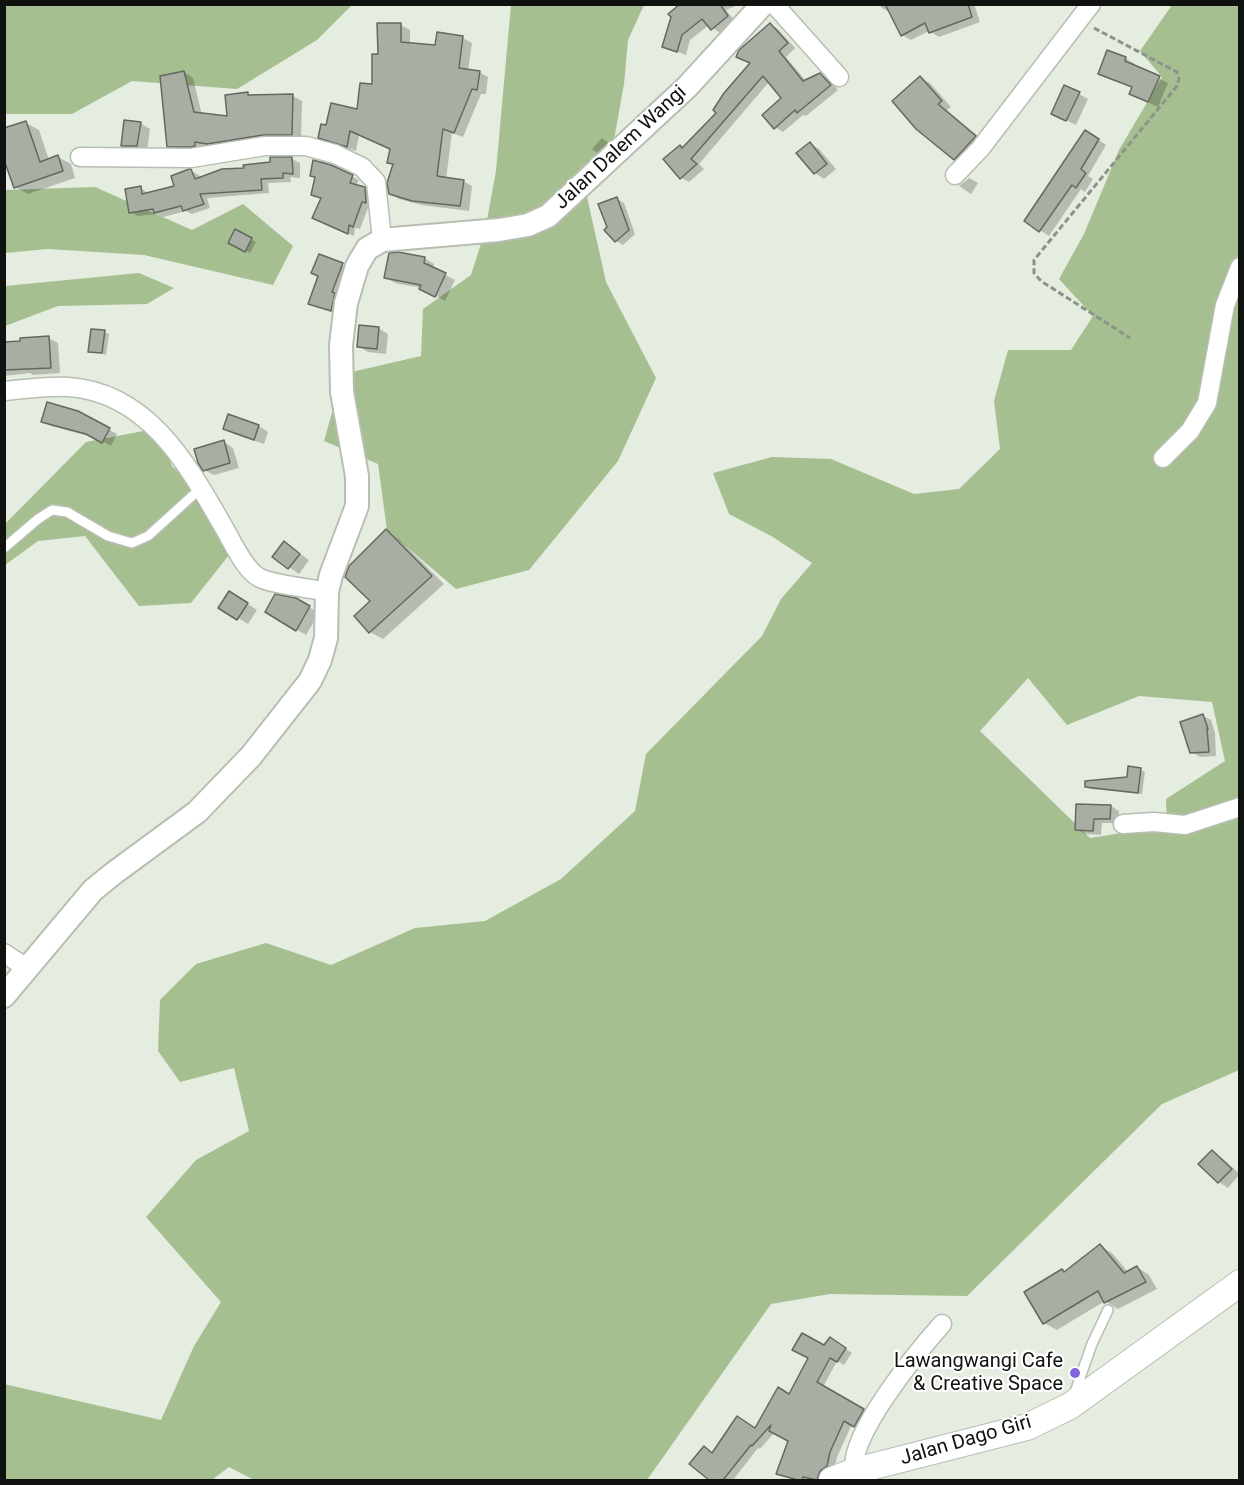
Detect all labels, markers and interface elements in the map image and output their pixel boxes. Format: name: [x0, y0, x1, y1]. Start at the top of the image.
street label: Jalan Dalem Wangi: [550, 81, 692, 215]
place label: Lawangwangi Cafe & Creative Space: [894, 1350, 1063, 1397]
marker: Lawangwangi Cafe & Creative Space: [1068, 1366, 1082, 1380]
street label: Jalan Dago Giri: [898, 1411, 1034, 1471]

